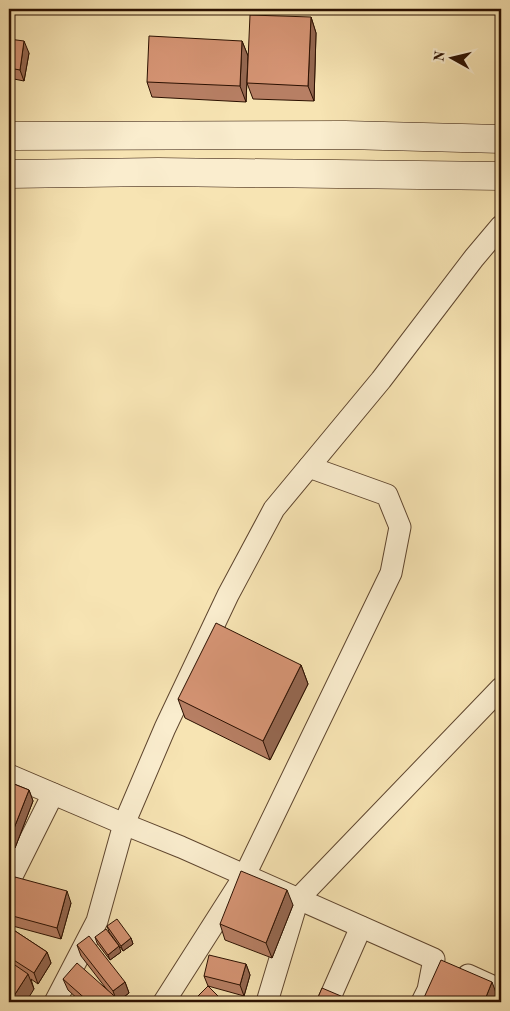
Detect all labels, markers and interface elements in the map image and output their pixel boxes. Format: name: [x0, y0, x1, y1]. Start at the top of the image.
north arrow: [428, 32, 478, 82]
text: N: [432, 50, 448, 63]

